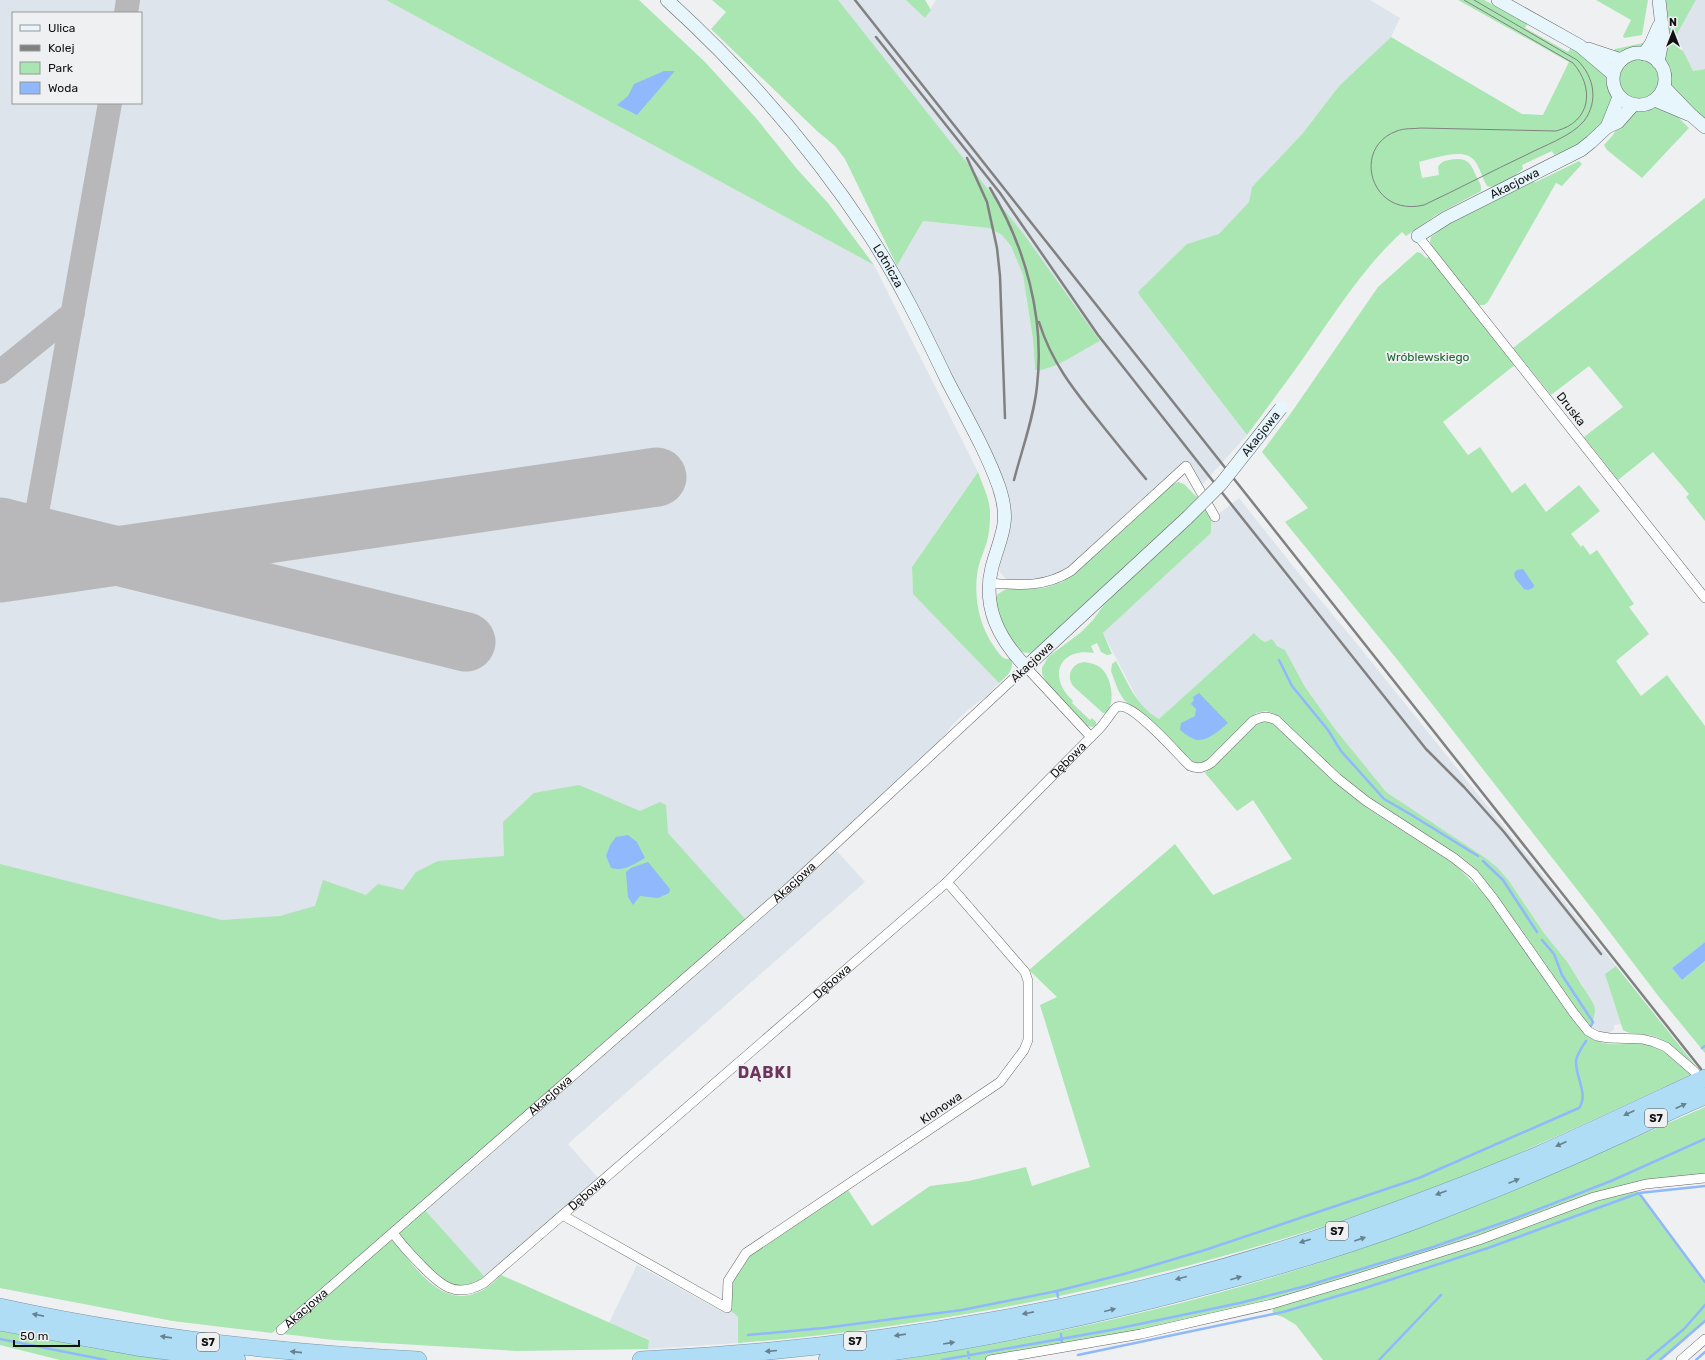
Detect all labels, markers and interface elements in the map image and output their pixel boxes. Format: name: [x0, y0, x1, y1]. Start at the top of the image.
legend: [12, 12, 142, 104]
north arrow: [1653, 12, 1693, 52]
text: N: [1669, 16, 1677, 29]
text: Ulica: [48, 21, 75, 35]
text: Kolej: [48, 41, 74, 55]
text: Park: [48, 61, 74, 75]
text: Woda: [48, 81, 78, 95]
street label: Akacjowa: [1488, 165, 1541, 202]
street label: Lotnicza: [870, 242, 906, 290]
park label: Wróblewskiego: [1387, 350, 1470, 364]
street label: Druska: [1554, 389, 1588, 429]
street label: Akacjowa: [1239, 409, 1283, 459]
street label: Akacjowa: [1008, 639, 1056, 685]
street label: Dębowa: [1047, 739, 1089, 781]
street label: Akacjowa: [770, 859, 818, 905]
street label: Dębowa: [811, 961, 854, 1001]
district label: DĄBKI: [738, 1063, 792, 1082]
street label: Akacjowa: [525, 1073, 575, 1118]
street label: Klonowa: [918, 1089, 964, 1127]
one-way arrow: [1675, 1103, 1686, 1109]
road number: S7: [1645, 1109, 1667, 1127]
one-way arrow: [1623, 1110, 1634, 1116]
one-way arrow: [1556, 1141, 1567, 1147]
street label: Dębowa: [566, 1174, 609, 1214]
one-way arrow: [1509, 1178, 1520, 1184]
one-way arrow: [1435, 1191, 1447, 1197]
road number: S7: [1326, 1222, 1348, 1240]
one-way arrow: [1354, 1236, 1366, 1242]
one-way arrow: [1299, 1238, 1311, 1244]
one-way arrow: [1174, 1275, 1186, 1281]
one-way arrow: [1230, 1275, 1242, 1281]
street label: Akacjowa: [281, 1286, 331, 1331]
one-way arrow: [1103, 1307, 1116, 1313]
one-way arrow: [1022, 1311, 1034, 1317]
one-way arrow: [32, 1312, 44, 1318]
scale bar: [14, 1322, 79, 1348]
text: 50 m: [20, 1329, 48, 1343]
road number: S7: [844, 1332, 866, 1350]
one-way arrow: [894, 1332, 906, 1338]
road number: S7: [197, 1333, 219, 1351]
one-way arrow: [160, 1334, 172, 1340]
one-way arrow: [943, 1339, 955, 1345]
one-way arrow: [289, 1348, 302, 1355]
one-way arrow: [765, 1348, 777, 1354]

